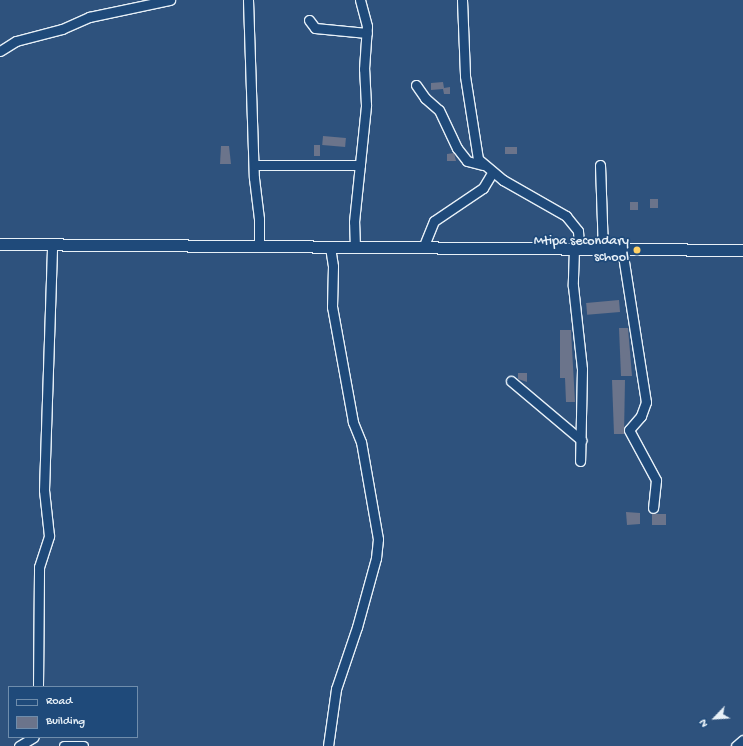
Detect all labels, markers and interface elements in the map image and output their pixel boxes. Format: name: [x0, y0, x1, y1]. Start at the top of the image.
place label: Mtipa secondary school: [534, 234, 629, 266]
marker: Mtipa secondary school: [632, 245, 642, 255]
legend: [8, 686, 138, 738]
text: Road: [46, 695, 72, 709]
north arrow: [695, 698, 735, 738]
text: Building: [46, 715, 85, 729]
text: N: [697, 717, 711, 729]

